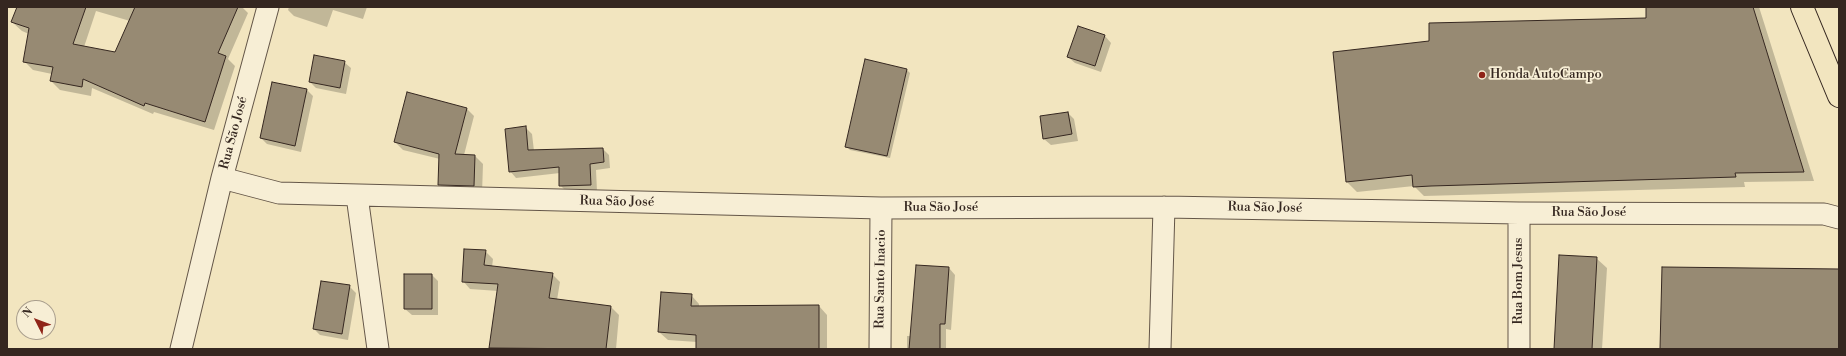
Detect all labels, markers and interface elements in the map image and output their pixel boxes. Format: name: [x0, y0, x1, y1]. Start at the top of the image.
place label: Honda AutoCampo: [1490, 67, 1602, 83]
marker: Honda AutoCampo: [1477, 70, 1487, 80]
street label: Rua São José: [217, 95, 251, 171]
street label: Rua São José: [579, 194, 655, 210]
street label: Rua São José: [904, 200, 978, 216]
street label: Rua São José: [1227, 200, 1303, 216]
street label: Rua São José: [1552, 205, 1626, 221]
street label: Rua Santo Inacio: [872, 229, 890, 329]
street label: Rua Bom Jesus: [1511, 237, 1527, 325]
north arrow: [16, 300, 56, 340]
text: N: [20, 305, 36, 321]

